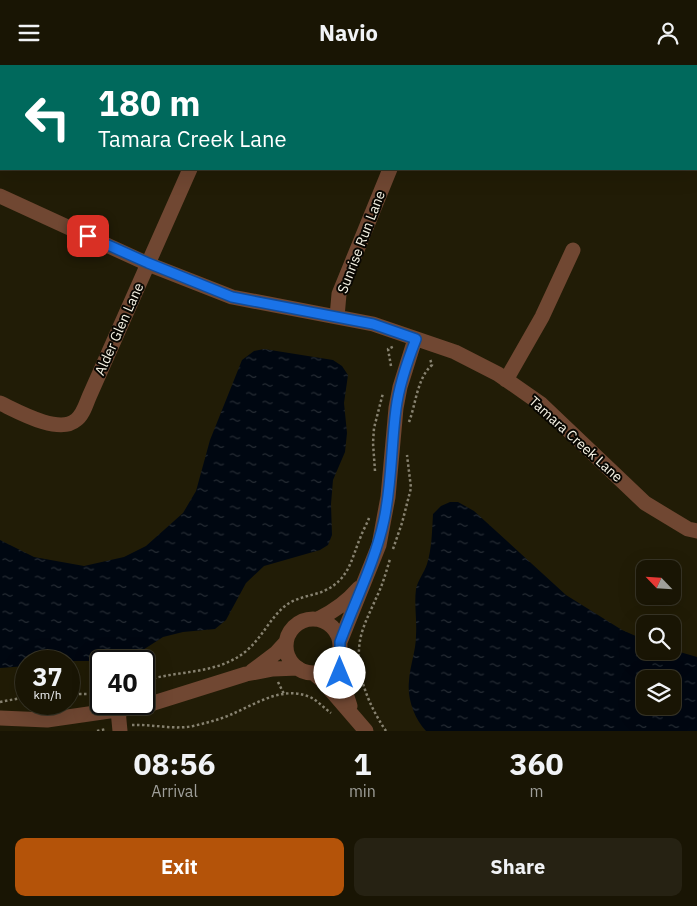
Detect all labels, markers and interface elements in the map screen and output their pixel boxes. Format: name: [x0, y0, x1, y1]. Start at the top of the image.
text: Navio: [319, 18, 378, 47]
icon: menu: [15, 19, 43, 47]
icon: person: [654, 19, 682, 47]
text: 180 m: [98, 80, 201, 126]
icon: left: [15, 85, 80, 150]
text: Tamara Creek Lane: [98, 124, 287, 153]
street label: Sunrise Run Lane: [333, 188, 389, 296]
pin: [67, 215, 109, 257]
icon: arrive: [74, 222, 102, 250]
street label: Alder Glen Lane: [91, 280, 148, 378]
street label: Tamara Creek Lane: [525, 392, 627, 486]
north arrow: [636, 560, 681, 605]
map controls: [636, 560, 681, 715]
button: search: [636, 615, 681, 660]
position arrow: [313, 646, 365, 698]
speed limit sign: 40: [90, 650, 155, 715]
text: 37: [32, 660, 63, 693]
button: layers: [636, 670, 681, 715]
text: km/h: [33, 687, 62, 702]
text: 08:56: [134, 744, 215, 783]
text: 1: [353, 744, 371, 783]
text: 360: [509, 744, 563, 783]
text: Arrival: [151, 781, 198, 801]
text: min: [349, 781, 376, 801]
text: m: [529, 781, 543, 801]
button: Exit: [15, 838, 344, 896]
button: Share: [354, 838, 682, 896]

